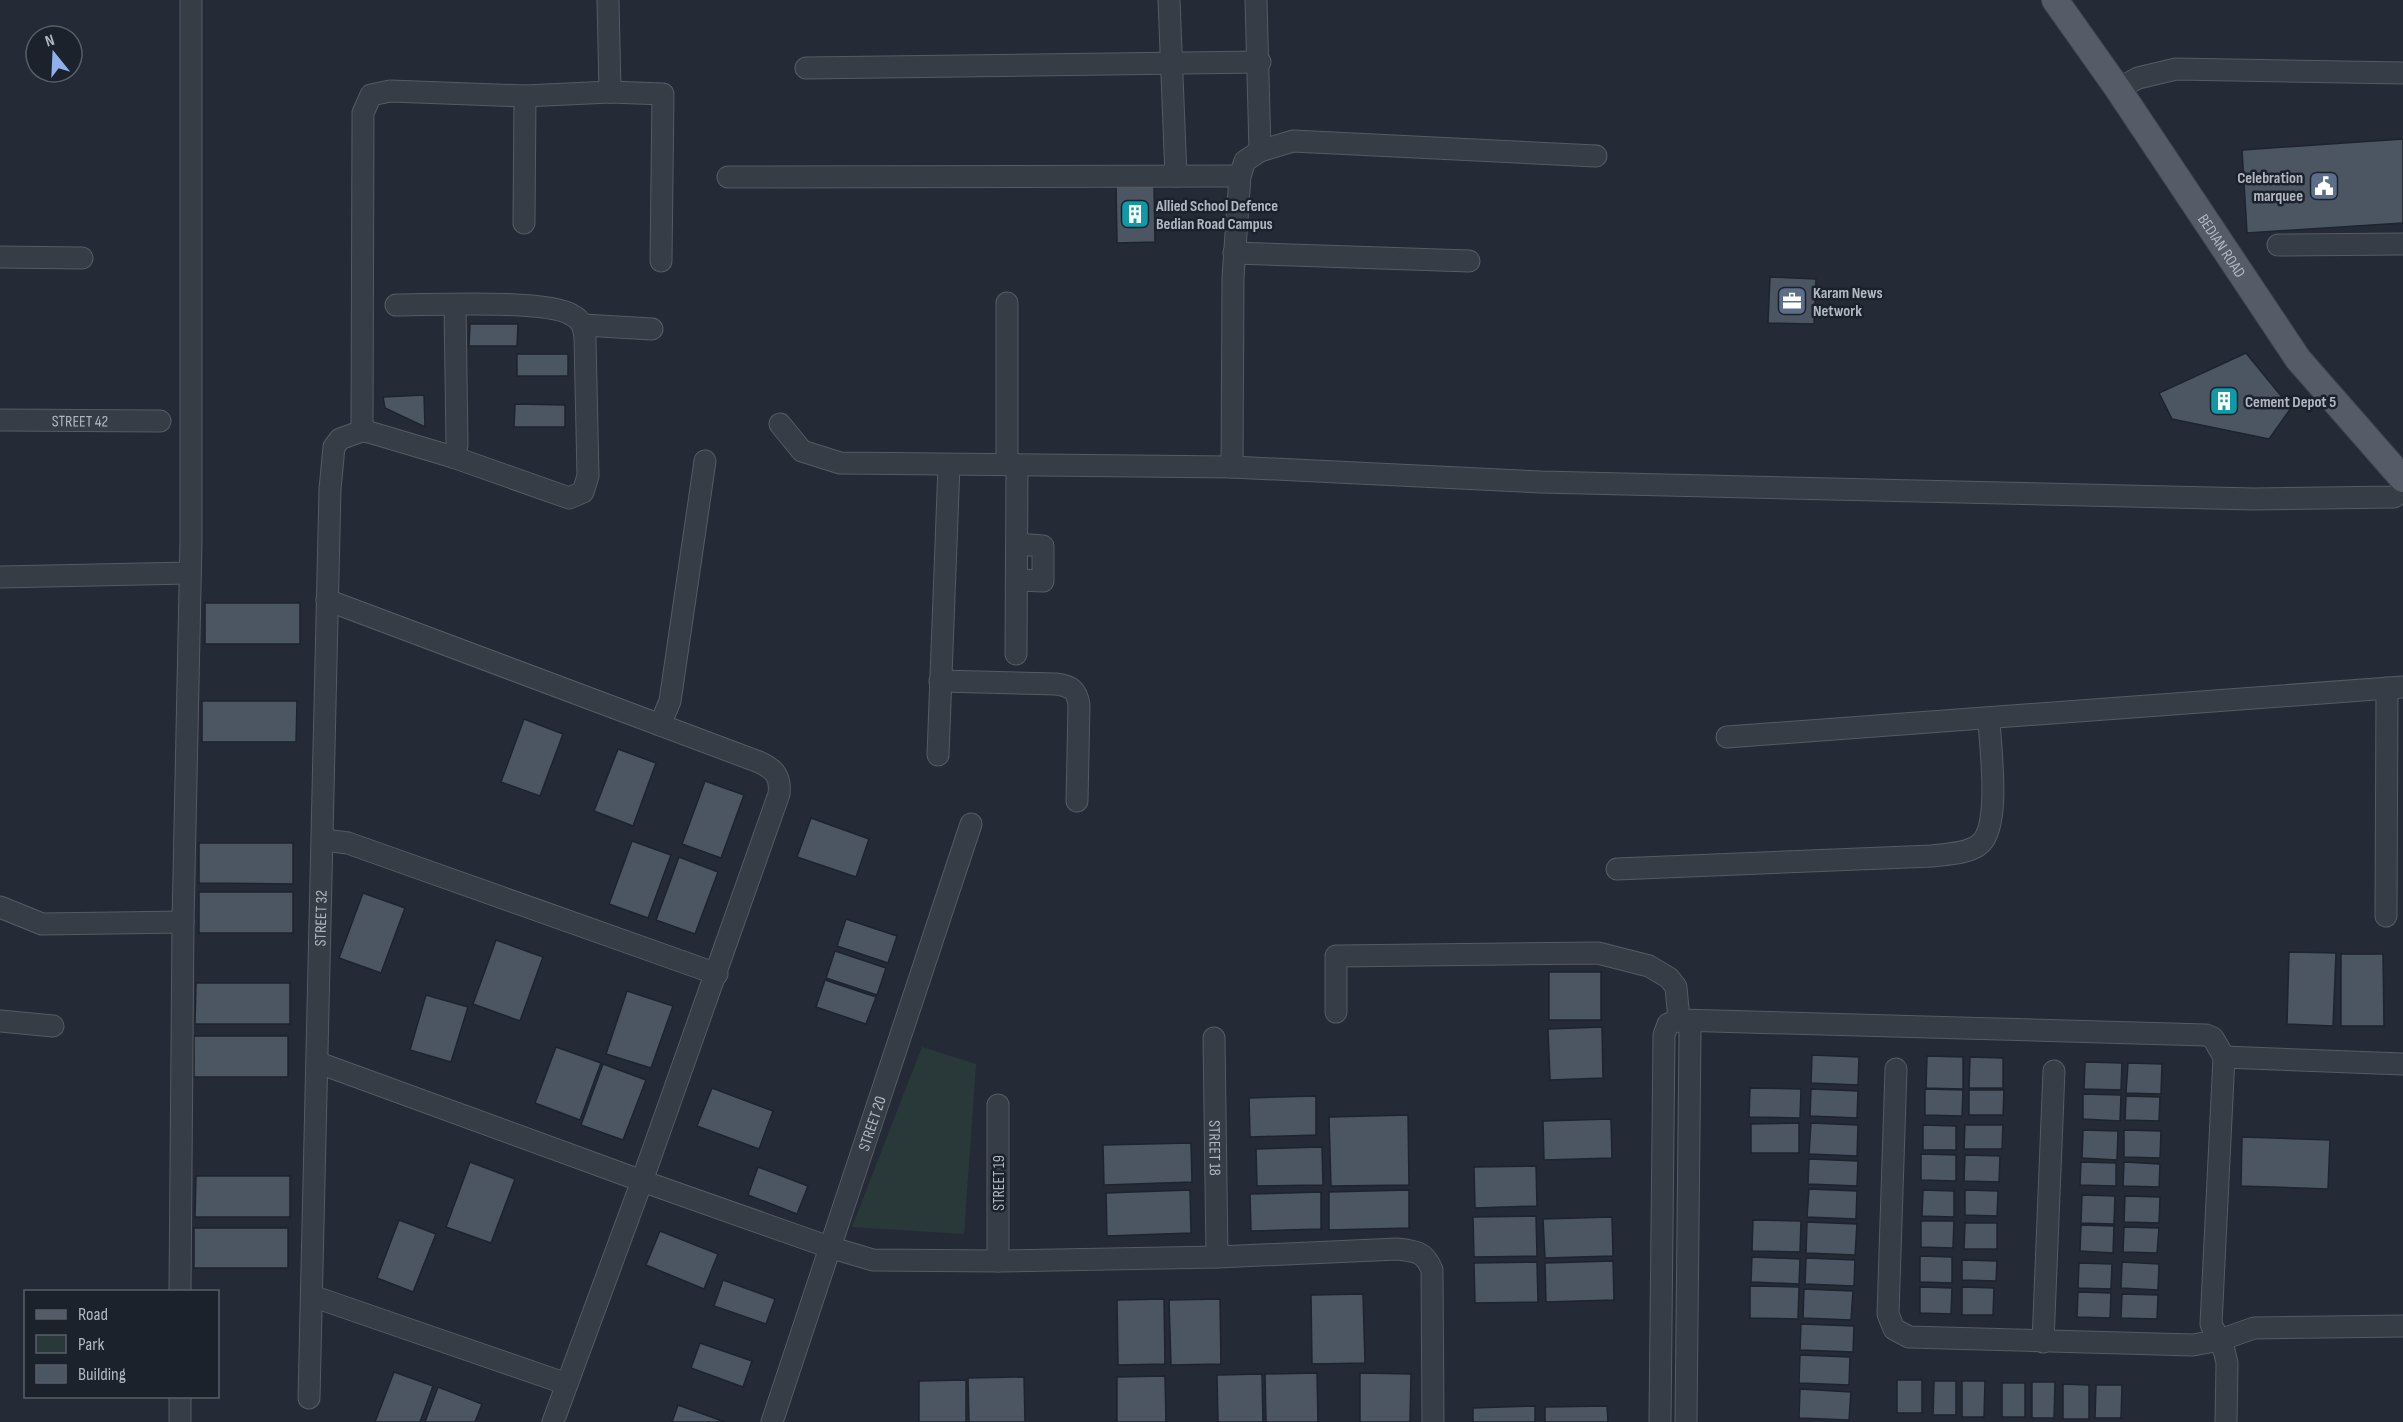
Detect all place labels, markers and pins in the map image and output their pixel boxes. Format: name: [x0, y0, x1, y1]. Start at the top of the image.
place label: Celebration marquee: [2237, 169, 2303, 206]
public building icon: Celebration marquee: [2308, 170, 2340, 202]
place label: Allied School Defence Bedian Road Campus: [1155, 197, 1278, 234]
building icon: Allied School Defence Bedian Road Campus: [1119, 198, 1151, 230]
place label: Karam News Network: [1813, 284, 1883, 321]
office icon: Karam News Network: [1776, 285, 1808, 317]
building icon: Cement Depot 5: [2208, 385, 2240, 417]
place label: Cement Depot 5: [2245, 393, 2336, 412]

